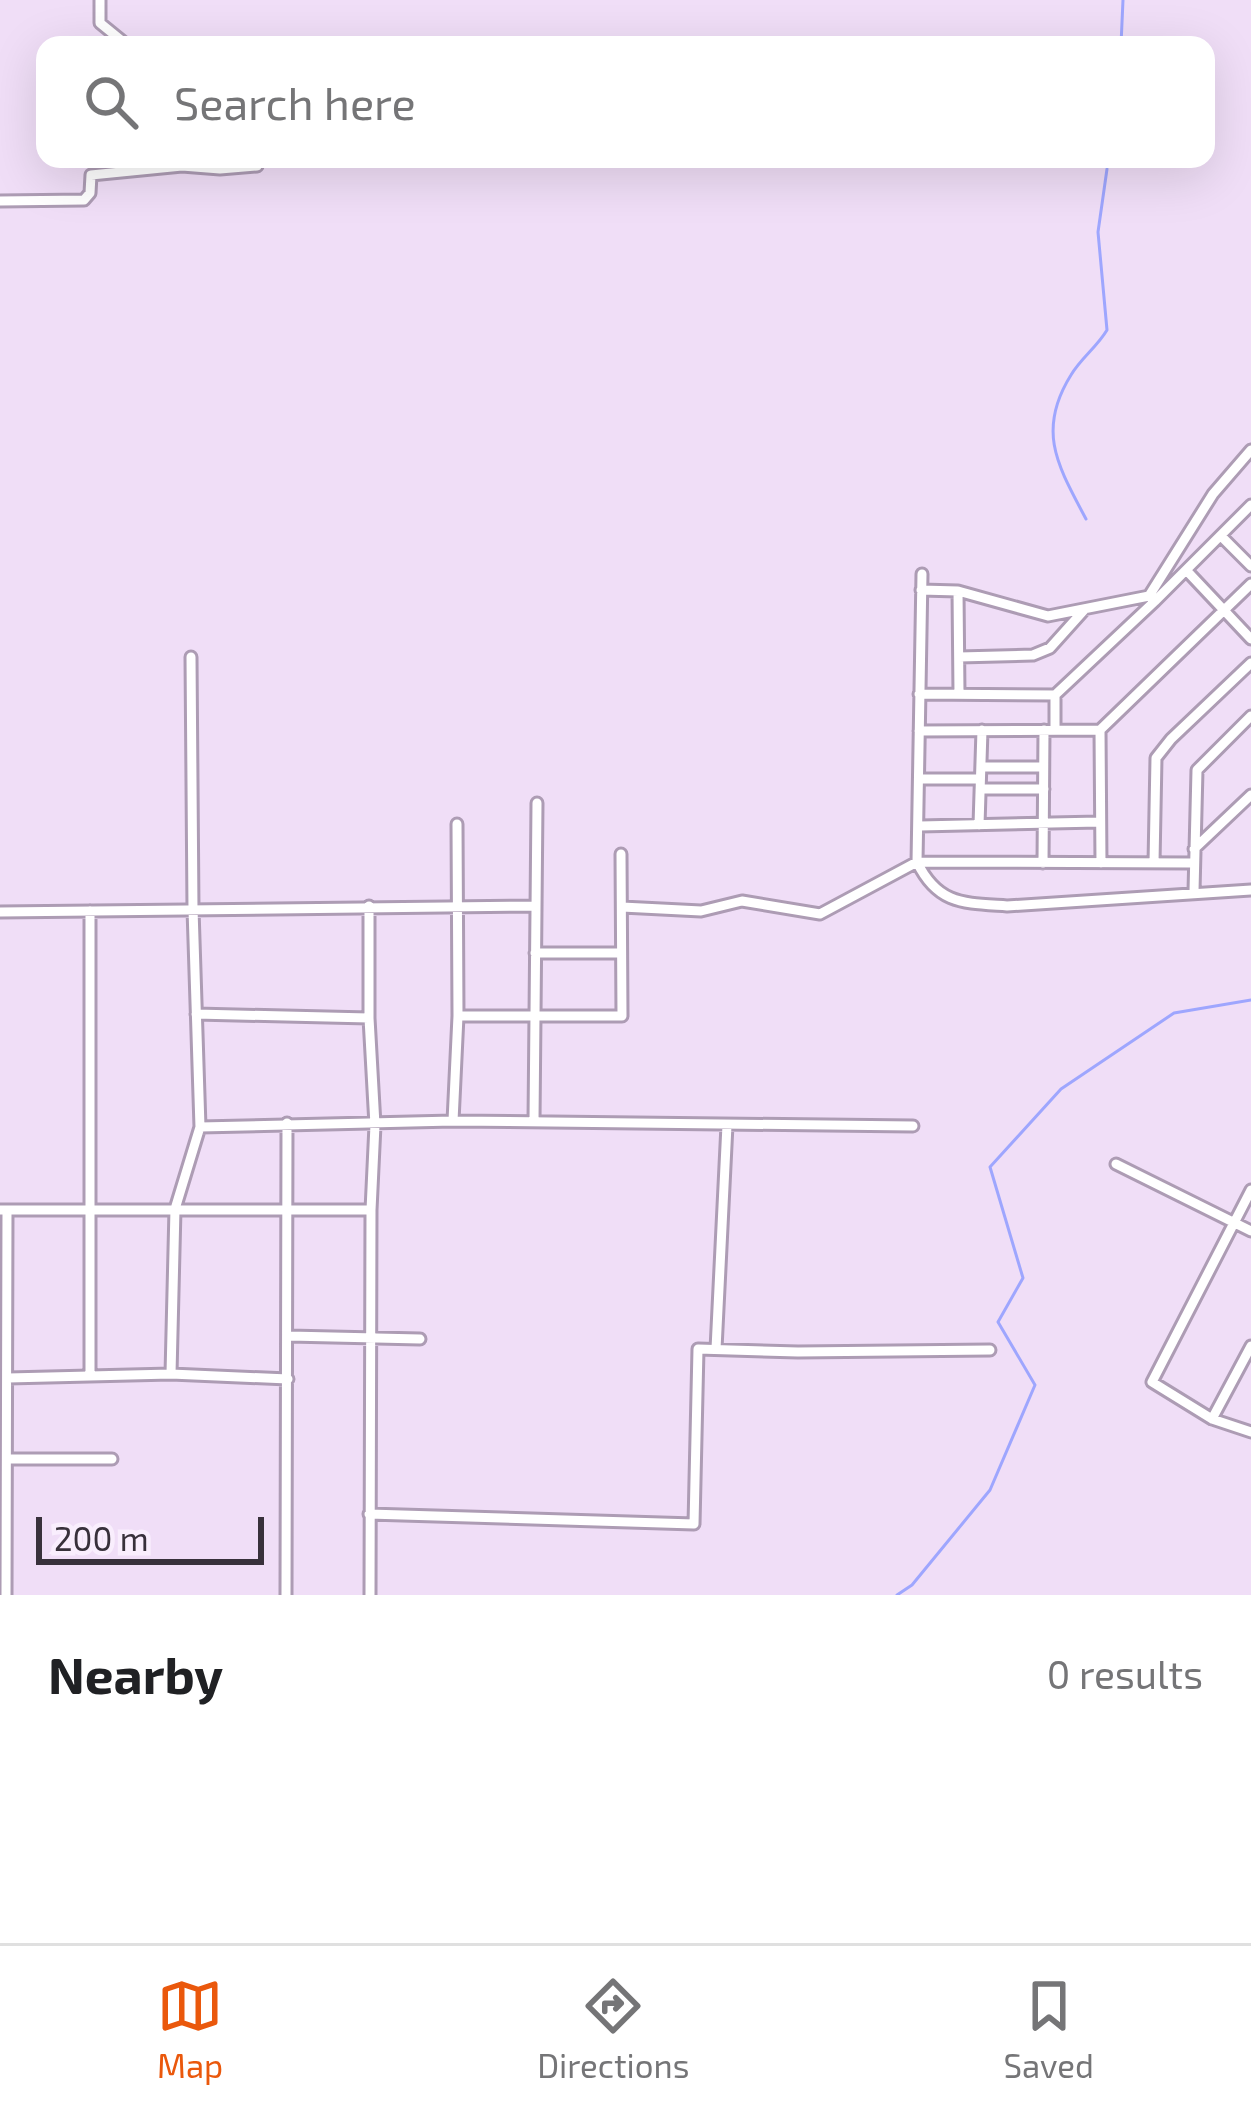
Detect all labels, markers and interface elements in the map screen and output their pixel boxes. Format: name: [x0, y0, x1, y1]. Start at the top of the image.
search box: [36, 36, 1215, 168]
icon: search: [78, 69, 144, 135]
text: Search here: [174, 75, 416, 129]
scale bar: [36, 1511, 264, 1564]
text: 200 m: [54, 1518, 149, 1558]
text: Nearby: [48, 1643, 223, 1704]
text: 0 results: [1047, 1650, 1203, 1697]
tab: Map: [157, 1973, 223, 2085]
tab: Directions: [537, 1973, 689, 2085]
tab: Saved: [1003, 1973, 1094, 2085]

